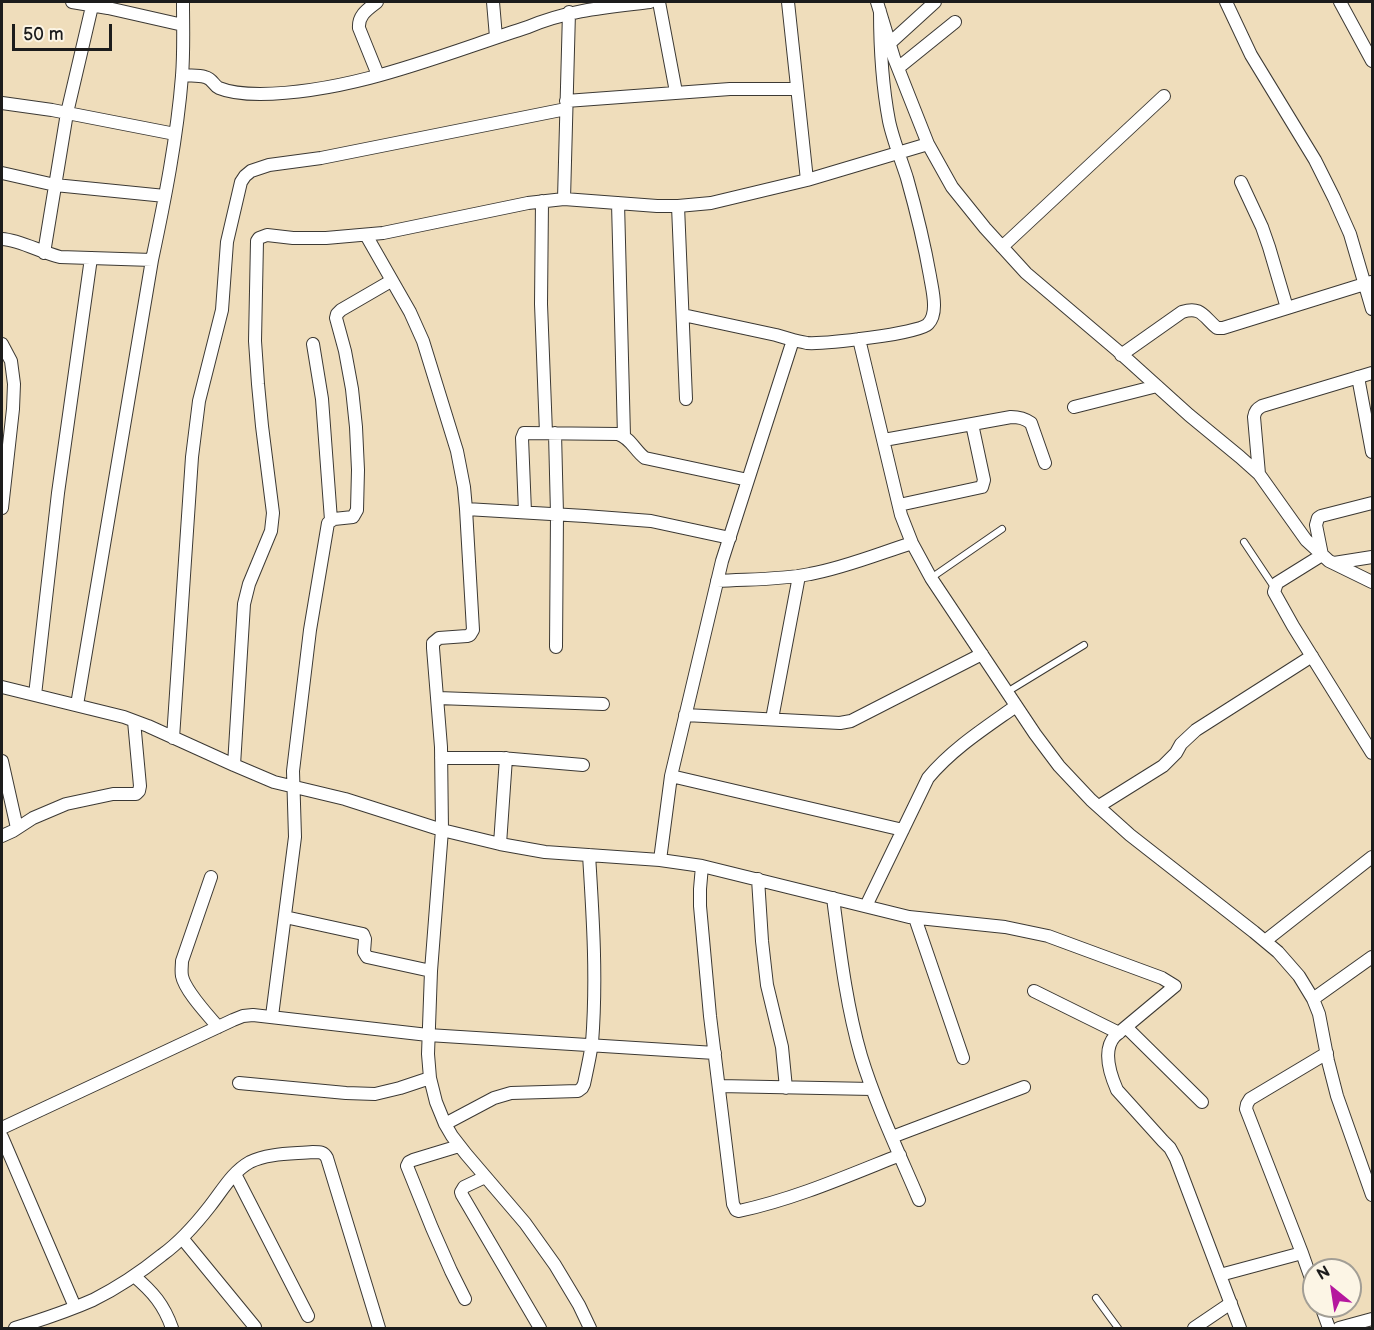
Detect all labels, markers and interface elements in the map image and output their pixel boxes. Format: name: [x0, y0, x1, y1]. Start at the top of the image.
scale bar: [15, 12, 116, 50]
text: 50 m: [23, 24, 64, 45]
north arrow: [1302, 1258, 1362, 1318]
text: N: [1314, 1262, 1334, 1285]

